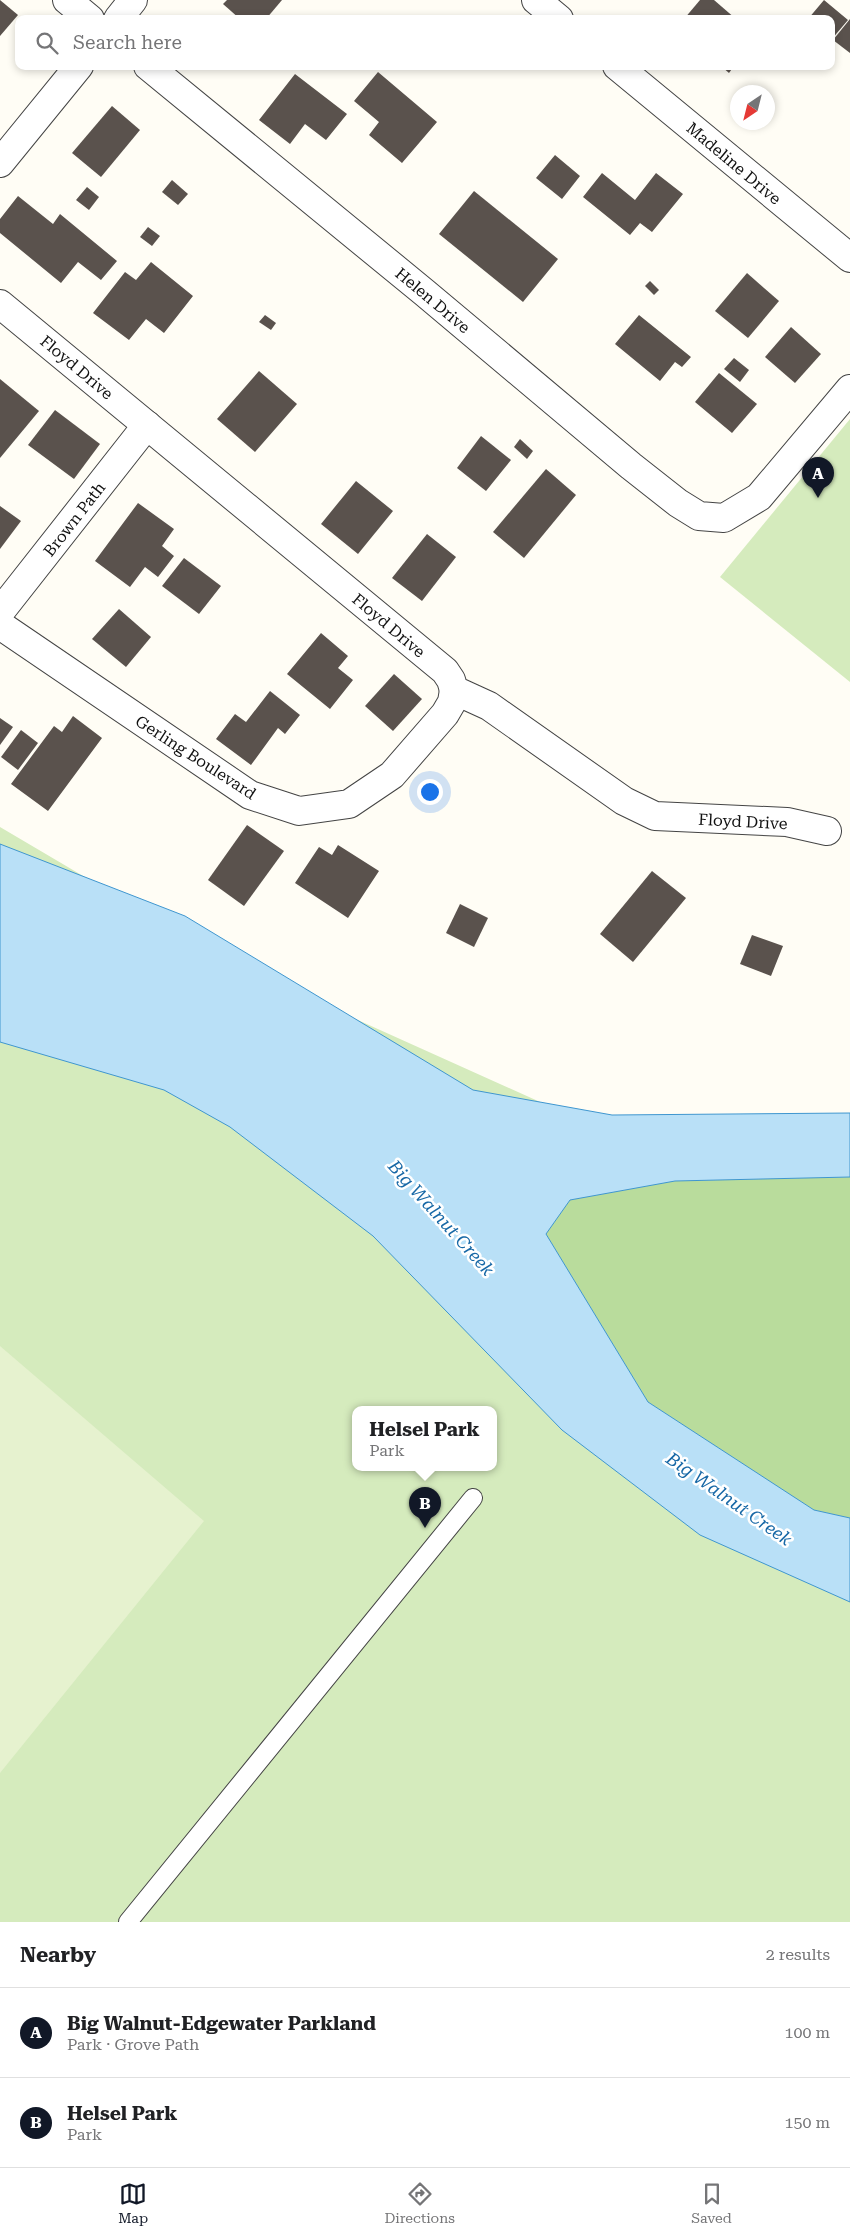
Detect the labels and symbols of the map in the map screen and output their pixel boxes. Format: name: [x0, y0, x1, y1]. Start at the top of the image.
north arrow: [730, 85, 775, 130]
street label: Madeline Drive: [683, 118, 785, 209]
street label: Helen Drive: [391, 264, 474, 337]
street label: Floyd Drive: [36, 331, 117, 403]
pin: A: [802, 457, 834, 498]
street label: Brown Path: [40, 478, 109, 560]
street label: Floyd Drive: [348, 589, 429, 661]
street label: Gerling Boulevard: [132, 711, 260, 804]
your location: [417, 779, 443, 805]
street label: Floyd Drive: [698, 810, 788, 833]
water label: Big Walnut Creek: [383, 1155, 499, 1280]
water label: Big Walnut Creek: [662, 1447, 796, 1550]
pin: B: [409, 1487, 441, 1528]

